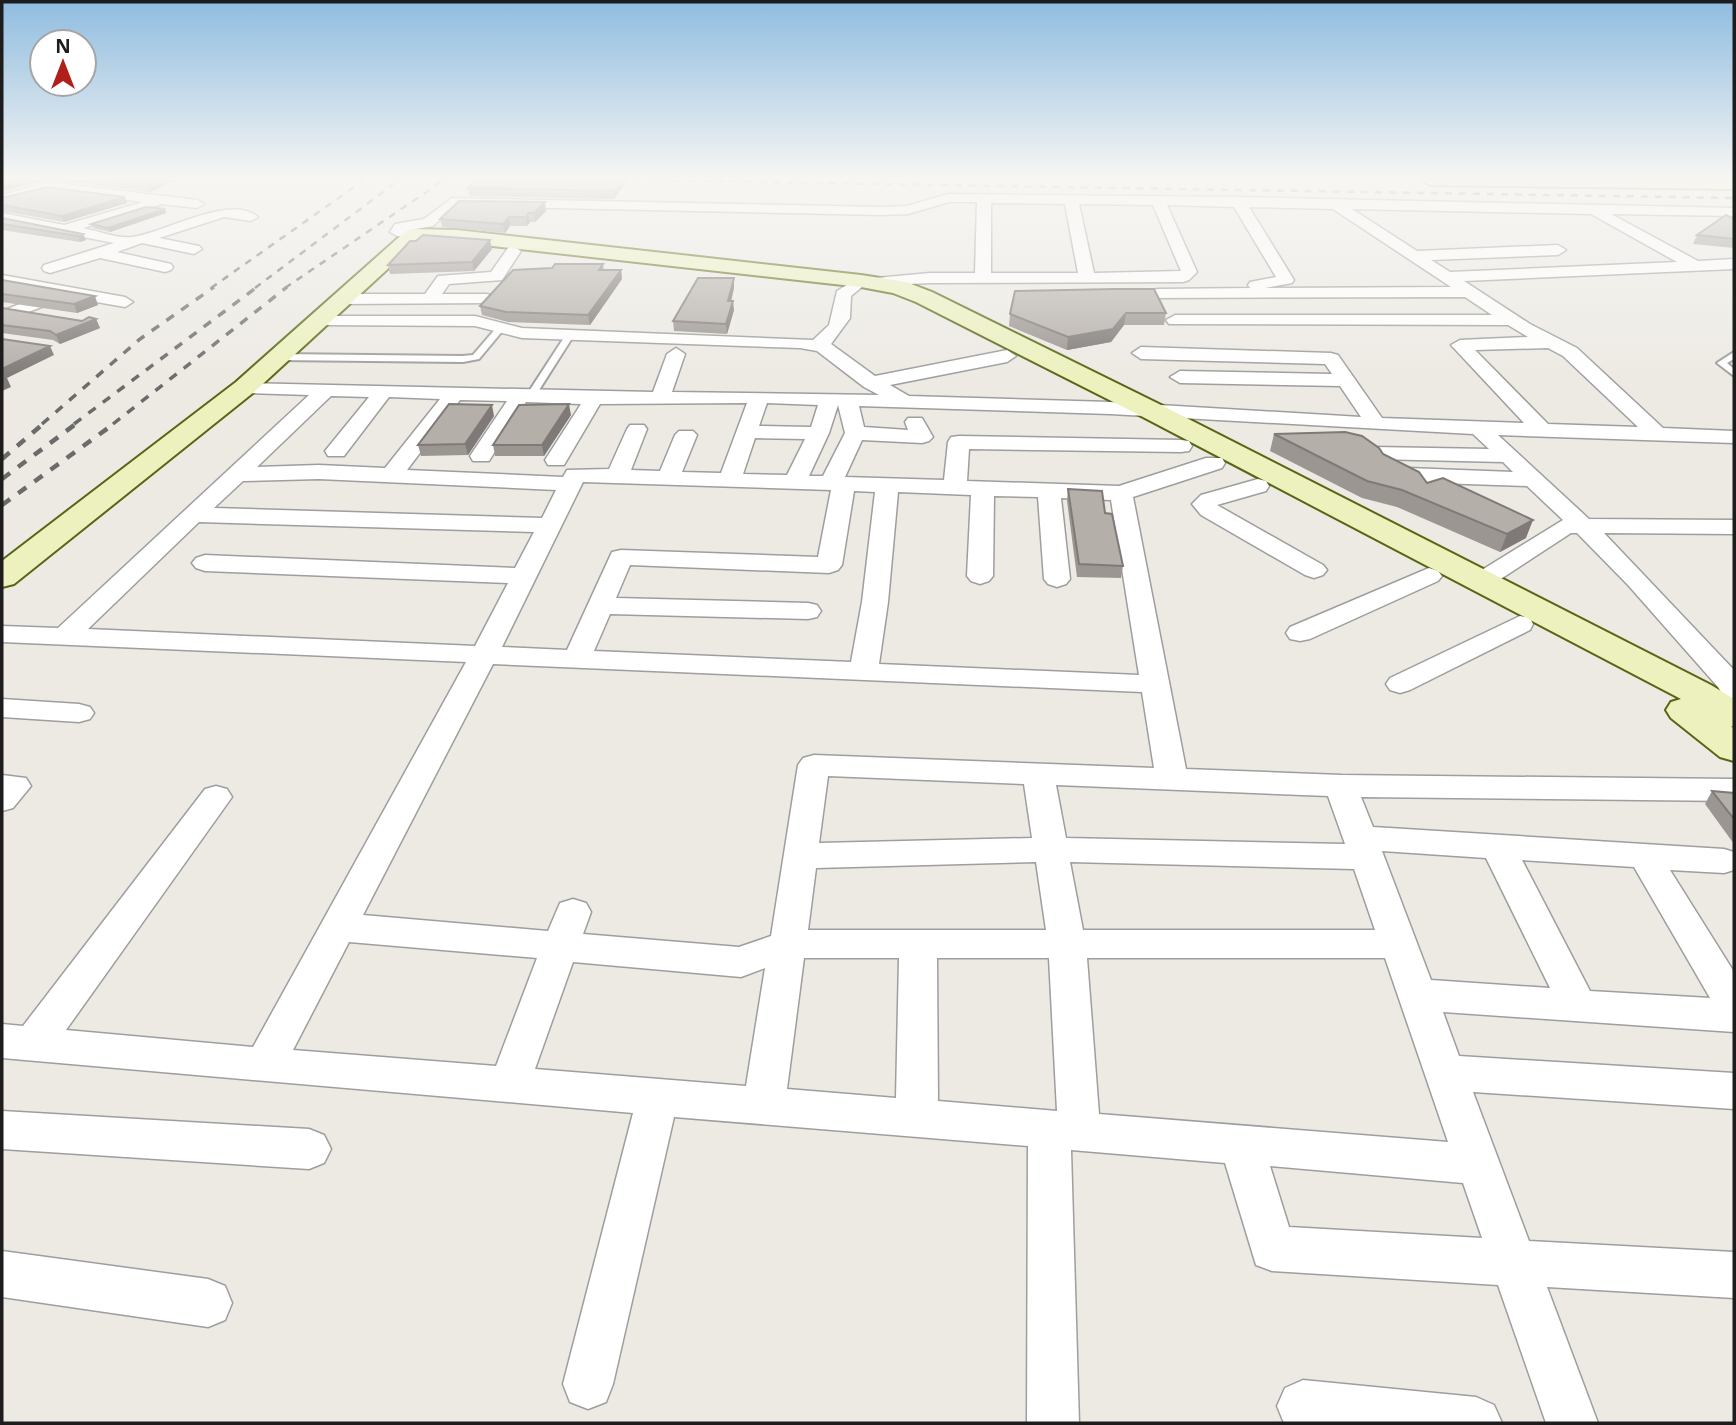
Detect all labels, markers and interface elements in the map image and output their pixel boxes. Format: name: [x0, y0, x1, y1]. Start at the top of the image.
north arrow: [28, 28, 98, 98]
text: N: [55, 33, 71, 59]

